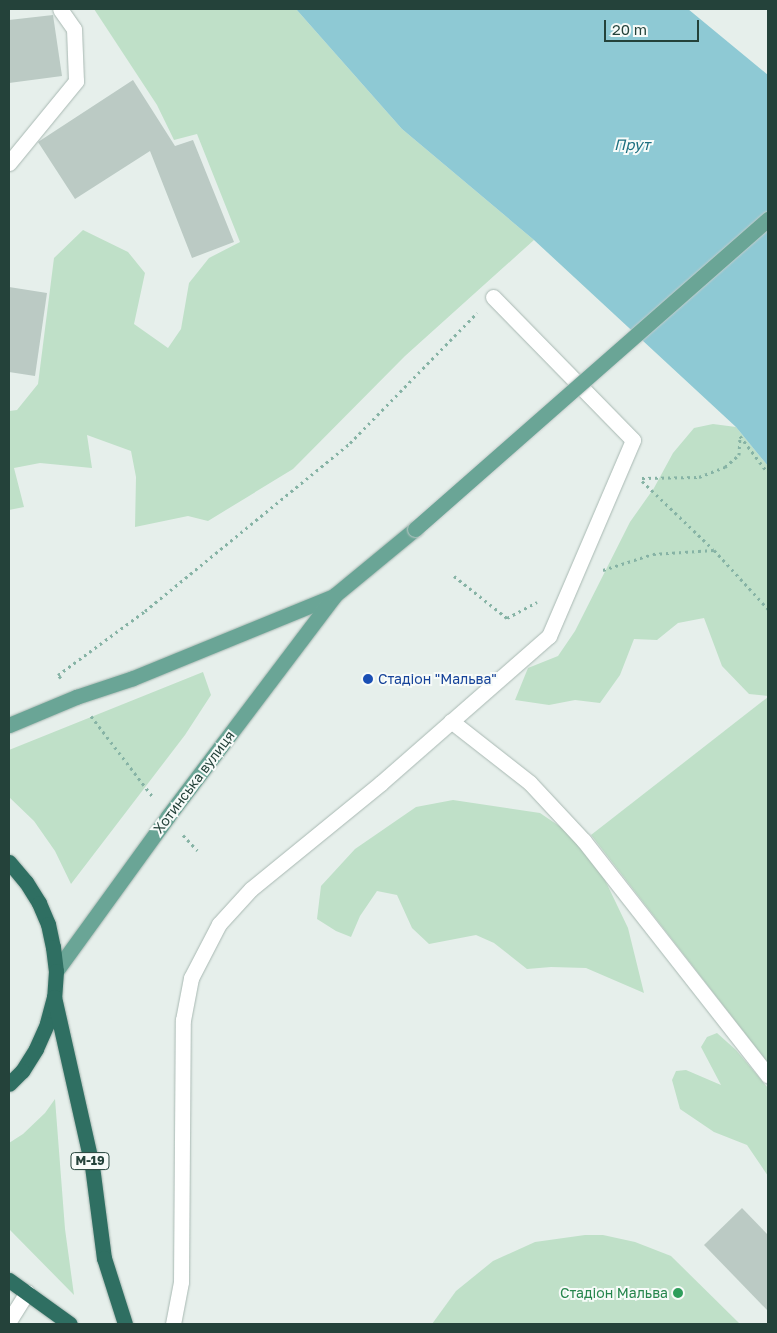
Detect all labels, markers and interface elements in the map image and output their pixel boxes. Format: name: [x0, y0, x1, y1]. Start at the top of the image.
scale bar: [607, 10, 702, 42]
text: 20 m: [612, 20, 647, 38]
water label: Прут: [614, 136, 650, 154]
place label: Стадіон "Мальва": [378, 671, 497, 687]
marker: Стадіон "Мальва": [362, 673, 374, 685]
street label: Хотинська вулиця: [150, 727, 238, 837]
road number: М-19: [70, 1152, 110, 1170]
place label: Стадіон Мальва: [560, 1285, 668, 1301]
marker: Стадіон Мальва: [672, 1287, 684, 1299]

